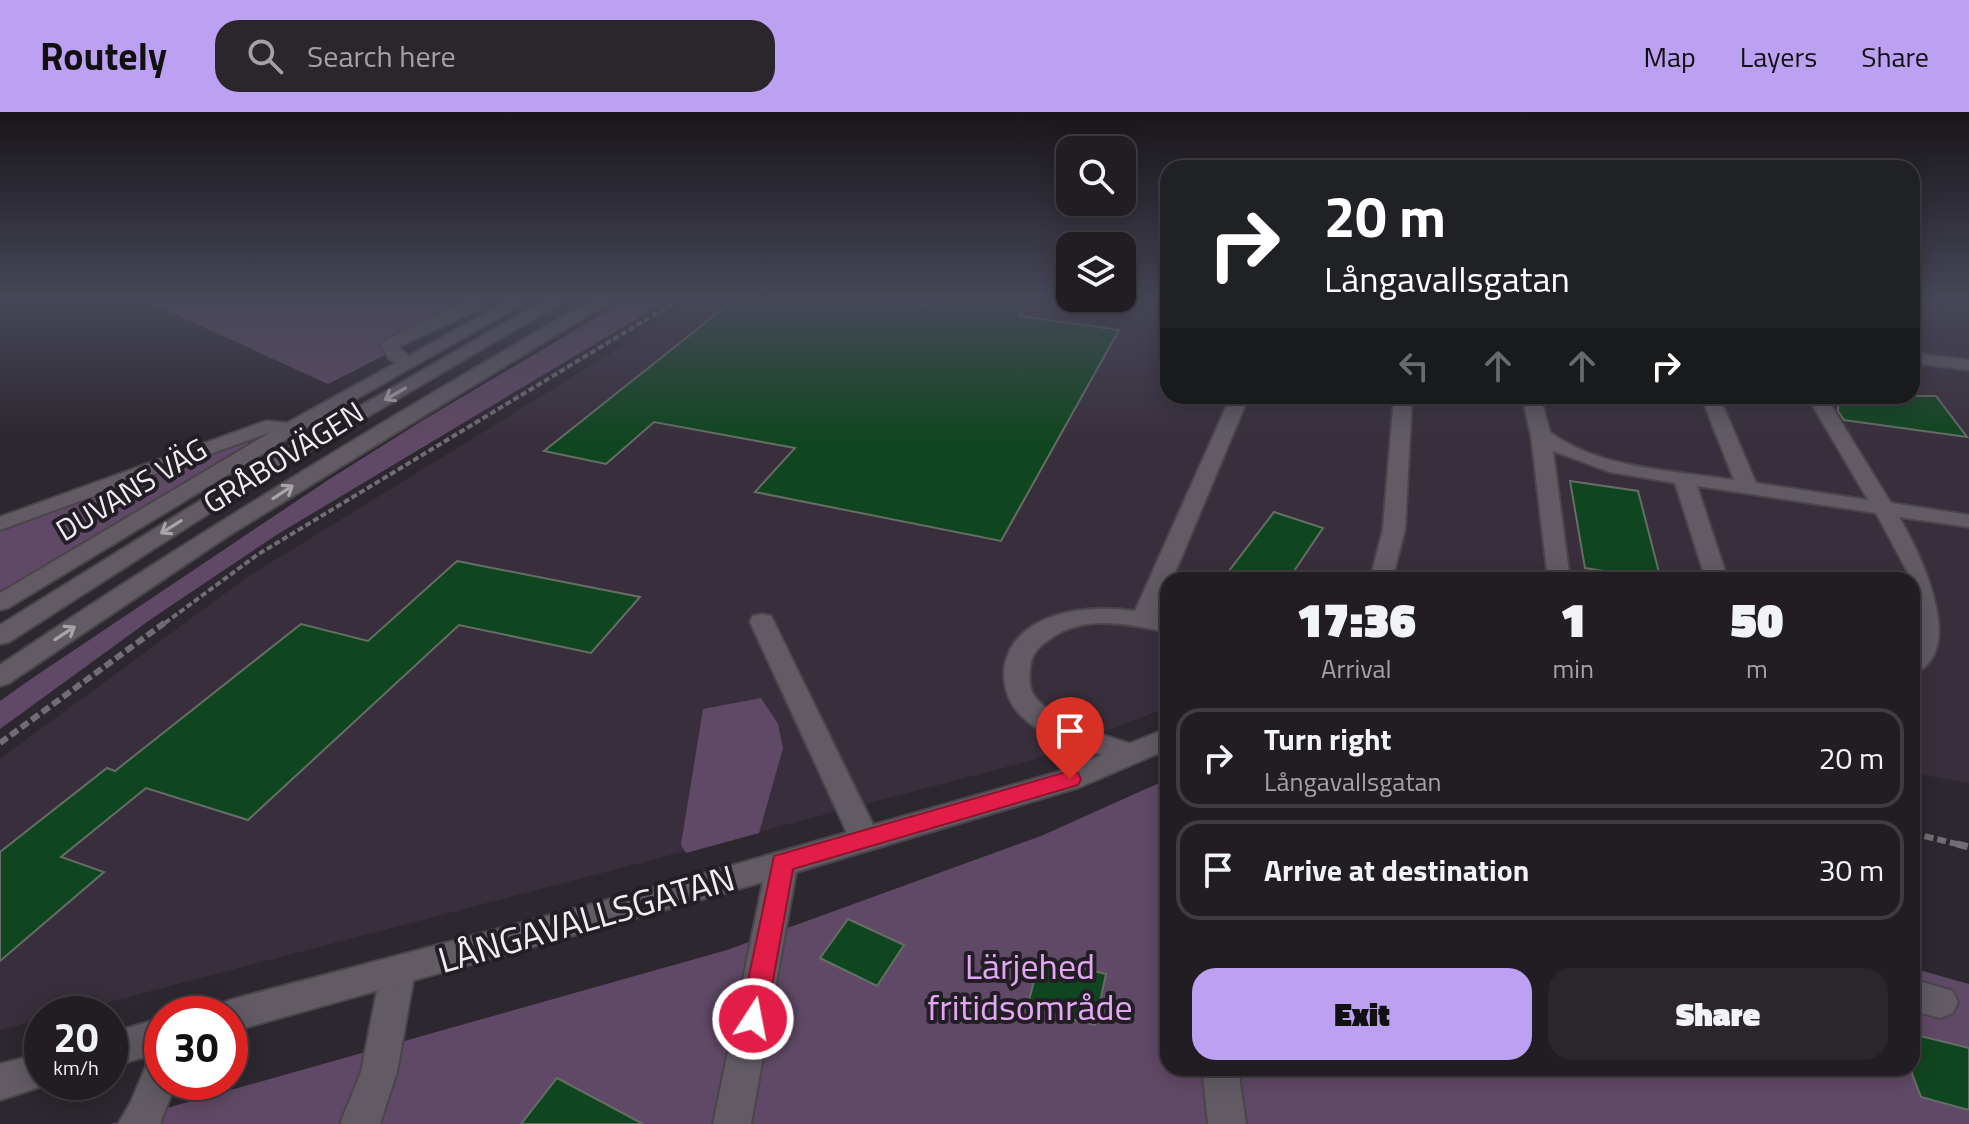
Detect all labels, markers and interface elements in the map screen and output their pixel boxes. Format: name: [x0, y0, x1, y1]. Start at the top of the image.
search box: [215, 20, 775, 92]
text: Routely: [40, 27, 167, 85]
text: Search here: [307, 33, 456, 79]
icon: search: [243, 34, 287, 78]
text: Map: [1643, 35, 1696, 78]
text: Layers: [1740, 35, 1817, 78]
text: Share: [1861, 35, 1929, 78]
map controls: [1056, 136, 1136, 312]
button: search: [1056, 136, 1136, 216]
text: 20 m: [1324, 174, 1446, 259]
icon: right: [1192, 192, 1296, 296]
button: layers: [1056, 232, 1136, 312]
text: Långavallsgatan: [1324, 251, 1570, 306]
icon: left: [1392, 344, 1436, 388]
icon: ahead: [1476, 344, 1520, 388]
icon: ahead: [1560, 344, 1604, 388]
icon: right: [1644, 344, 1688, 388]
one-way arrow: [384, 386, 407, 402]
street label: GRÅBOVÄGEN: [194, 389, 372, 525]
street label: DUVANS VÄG: [47, 426, 215, 552]
one-way arrow: [271, 483, 293, 500]
one-way arrow: [160, 519, 183, 535]
text: 17:36: [1297, 583, 1416, 656]
text: 1: [1560, 583, 1587, 656]
text: 50: [1731, 583, 1783, 656]
one-way arrow: [53, 625, 75, 641]
text: Arrival: [1321, 649, 1392, 688]
text: min: [1553, 649, 1594, 688]
text: m: [1746, 649, 1768, 688]
pin: [1036, 697, 1104, 779]
icon: arrive: [1048, 709, 1092, 753]
text: Turn right: [1264, 716, 1392, 762]
text: 20 m: [1819, 735, 1884, 781]
icon: right: [1196, 736, 1240, 780]
text: Långavallsgatan: [1264, 762, 1442, 801]
text: Arrive at destination: [1264, 847, 1529, 893]
text: 30 m: [1819, 847, 1884, 893]
icon: arrive: [1196, 848, 1240, 892]
street label: LÅNGAVALLSGATAN: [431, 849, 741, 987]
park label: Lärjehed fritidsområde: [927, 938, 1133, 1034]
button: Exit: [1192, 968, 1532, 1060]
button: Share: [1548, 968, 1888, 1060]
position arrow: [711, 977, 795, 1061]
speed limit sign: 30: [144, 996, 248, 1100]
text: 20: [54, 1007, 98, 1068]
text: km/h: [53, 1052, 99, 1083]

